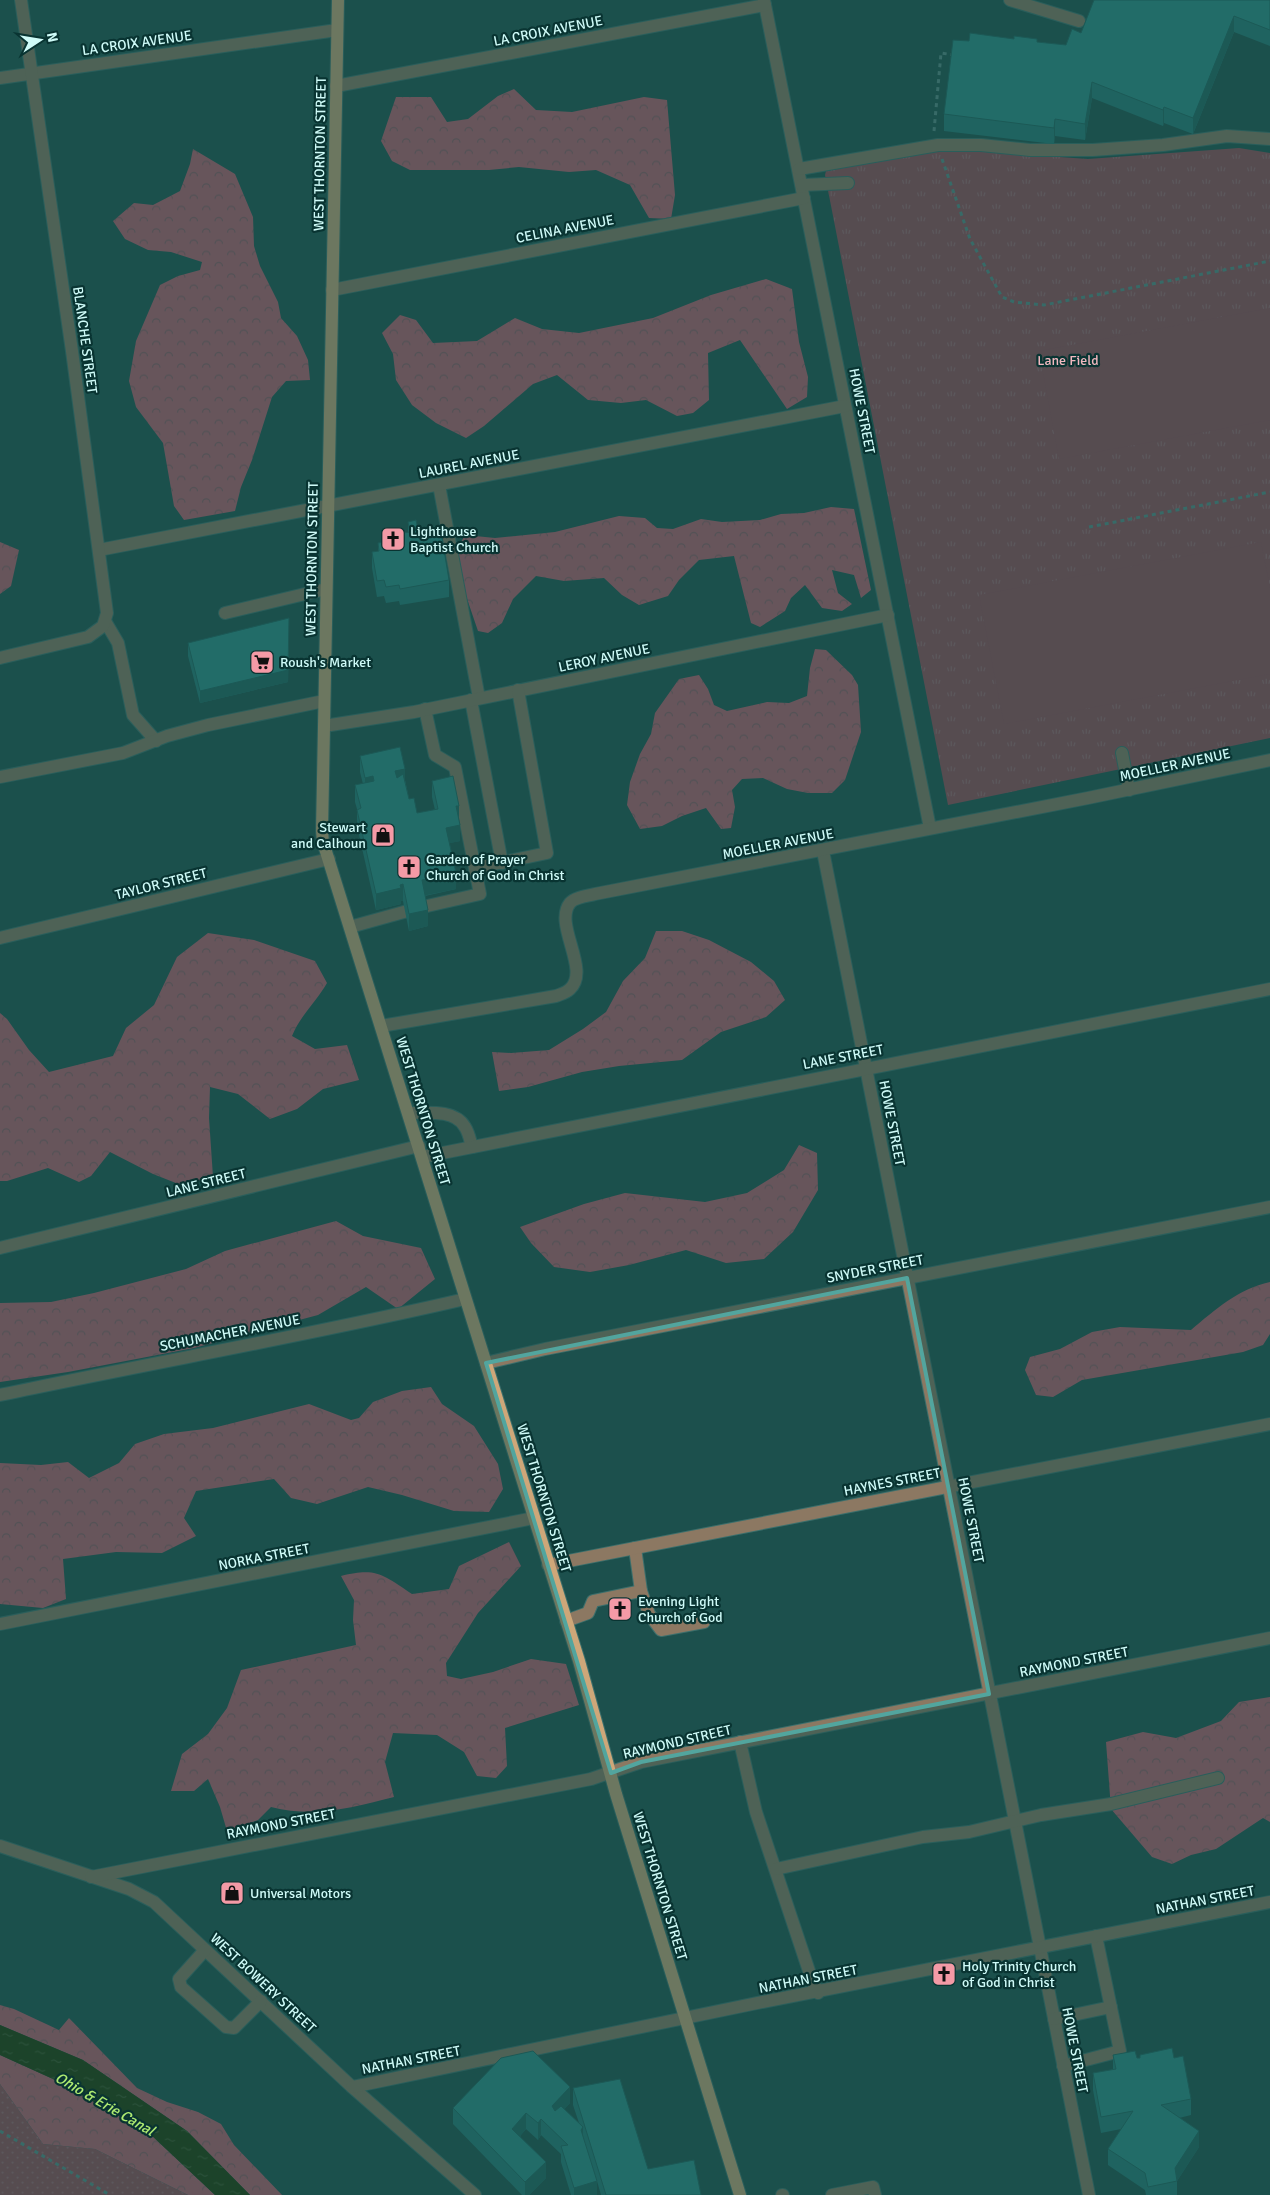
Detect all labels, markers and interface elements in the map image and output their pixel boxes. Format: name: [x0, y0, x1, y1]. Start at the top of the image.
street label: LA CROIX AVENUE: [492, 12, 604, 50]
north arrow: [15, 15, 65, 65]
street label: LA CROIX AVENUE: [81, 27, 193, 59]
text: N: [43, 31, 62, 44]
street label: WEST THORNTON STREET: [310, 77, 330, 231]
street label: CELINA AVENUE: [515, 211, 615, 247]
street label: BLANCHE STREET: [69, 285, 101, 395]
park label: Lane Field: [1037, 352, 1099, 369]
street label: HOWE STREET: [845, 367, 879, 455]
street label: LAUREL AVENUE: [417, 446, 521, 482]
street label: WEST THORNTON STREET: [302, 482, 322, 636]
place label: Lighthouse Baptist Church: [410, 523, 499, 556]
church icon: Lighthouse Baptist Church: [380, 526, 406, 552]
street label: LEROY AVENUE: [557, 640, 651, 676]
supermarket icon: Roush's Market: [249, 649, 275, 675]
place label: Roush's Market: [280, 654, 371, 671]
street label: MOELLER AVENUE: [1118, 745, 1232, 785]
place label: Stewart and Calhoun: [291, 819, 366, 852]
shop icon: Stewart and Calhoun: [370, 822, 396, 848]
street label: MOELLER AVENUE: [721, 825, 835, 863]
place label: Garden of Prayer Church of God in Christ: [426, 851, 565, 884]
church icon: Garden of Prayer Church of God in Christ: [396, 854, 422, 880]
street label: TAYLOR STREET: [113, 864, 209, 904]
street label: WEST THORNTON STREET: [392, 1035, 454, 1187]
street label: LANE STREET: [801, 1041, 885, 1073]
street label: HOWE STREET: [875, 1079, 909, 1167]
street label: LANE STREET: [164, 1165, 248, 1201]
street label: SNYDER STREET: [825, 1251, 925, 1287]
street label: SCHUMACHER AVENUE: [158, 1311, 302, 1355]
street label: WEST THORNTON STREET: [513, 1422, 575, 1574]
street label: HAYNES STREET: [842, 1464, 942, 1500]
street label: HOWE STREET: [954, 1476, 988, 1564]
street label: NORKA STREET: [217, 1540, 311, 1574]
place label: Evening Light Church of God: [638, 1593, 723, 1626]
church icon: Evening Light Church of God: [607, 1596, 633, 1622]
street label: RAYMOND STREET: [1018, 1643, 1130, 1681]
street label: RAYMOND STREET: [621, 1721, 733, 1763]
street label: RAYMOND STREET: [225, 1805, 337, 1843]
street label: WEST THORNTON STREET: [629, 1810, 691, 1962]
shop icon: Universal Motors: [219, 1880, 245, 1906]
street label: NATHAN STREET: [1154, 1882, 1256, 1918]
place label: Universal Motors: [250, 1885, 351, 1902]
street label: WEST BOWERY STREET: [207, 1930, 319, 2036]
place label: Holy Trinity Church of God in Christ: [962, 1958, 1076, 1991]
street label: NATHAN STREET: [757, 1961, 859, 1997]
church icon: Holy Trinity Church of God in Christ: [931, 1961, 957, 1987]
street label: HOWE STREET: [1058, 2006, 1092, 2094]
street label: NATHAN STREET: [360, 2042, 462, 2078]
water label: Ohio & Erie Canal: [52, 2068, 159, 2141]

